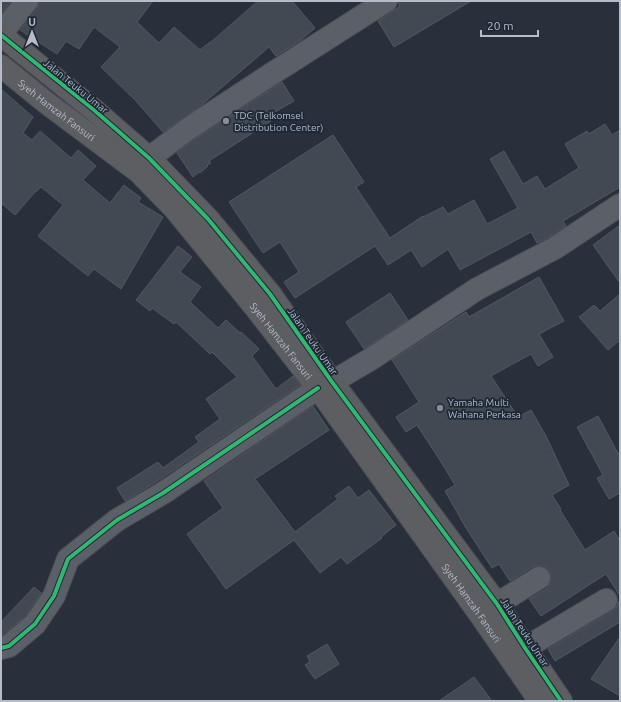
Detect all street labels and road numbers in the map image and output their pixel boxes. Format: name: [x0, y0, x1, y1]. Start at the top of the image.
street label: Jalan Teuku Umar: [41, 57, 110, 116]
street label: Syeh Hamzah Fansuri: [16, 77, 97, 143]
street label: Syeh Hamzah Fansuri: [248, 301, 314, 382]
street label: Jalan Teuku Umar: [285, 306, 340, 377]
street label: Syeh Hamzah Fansuri: [440, 562, 503, 645]
street label: Jalan Teuku Umar: [498, 596, 551, 669]

